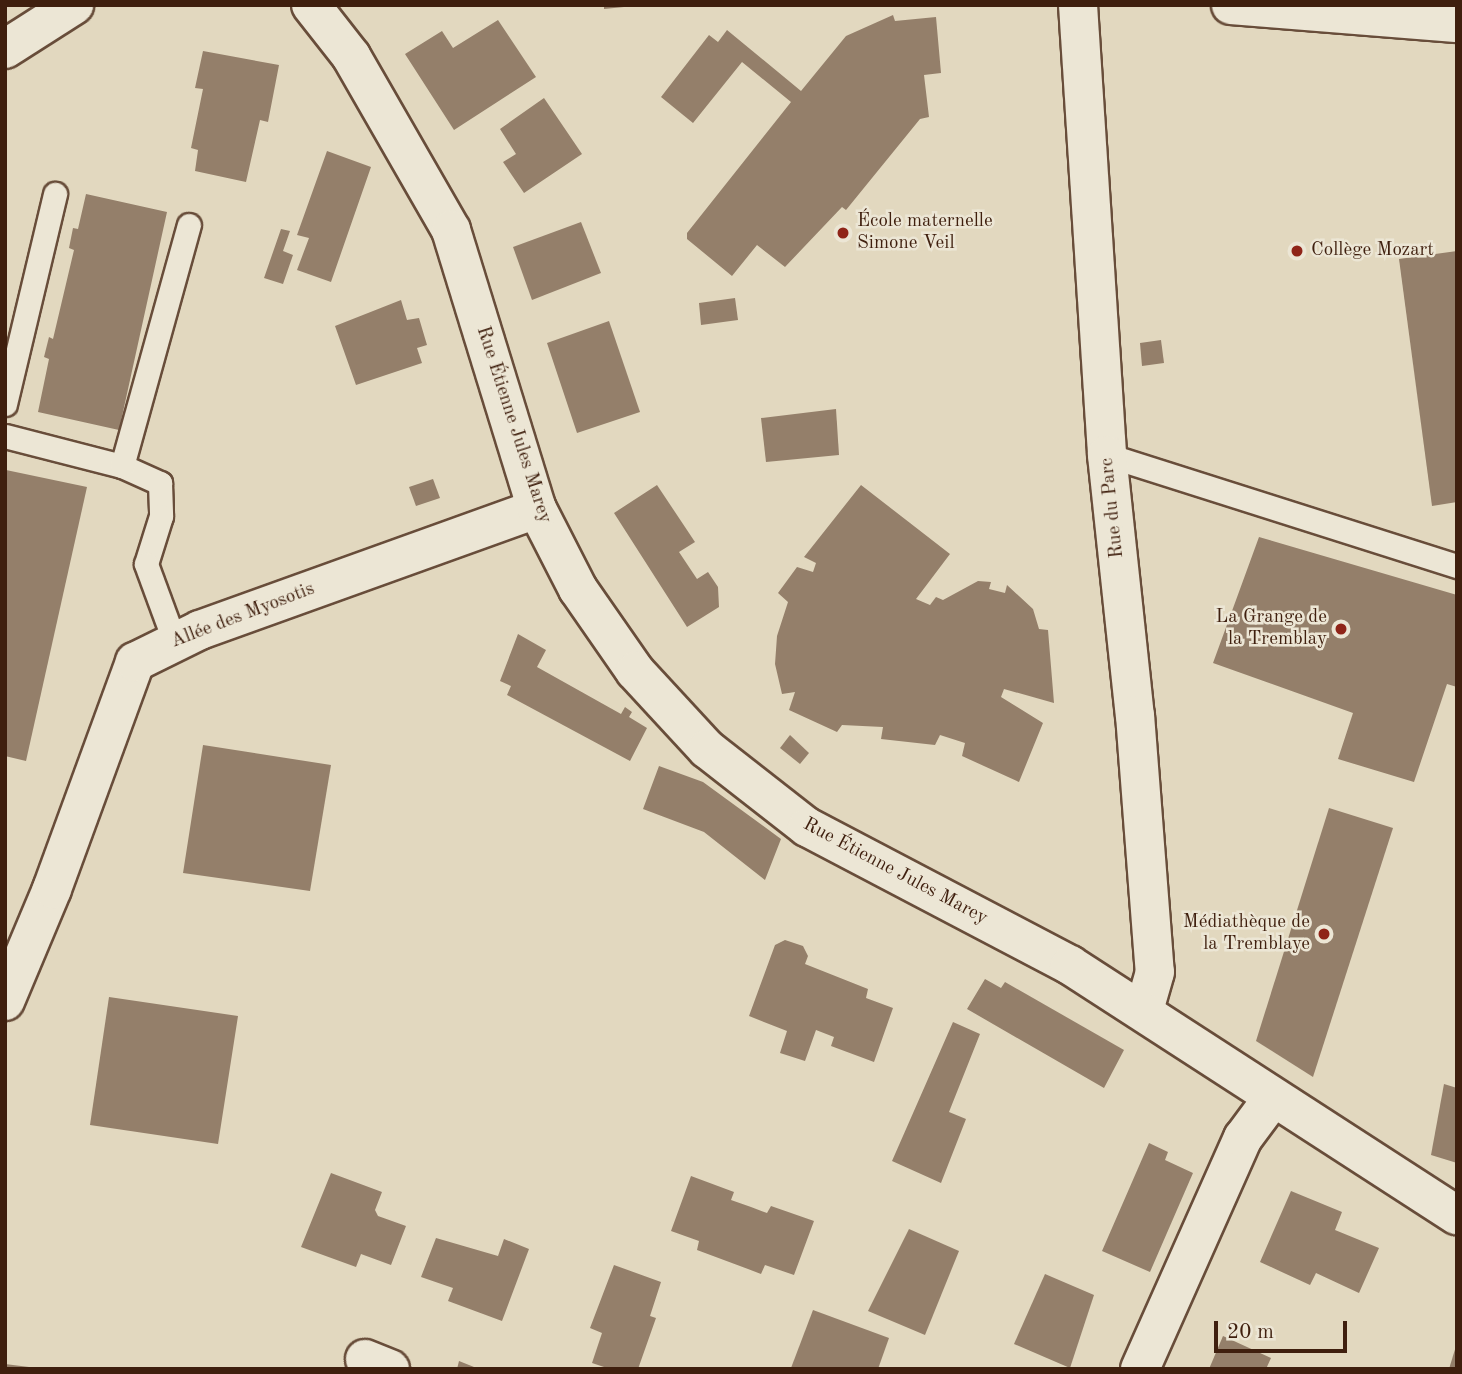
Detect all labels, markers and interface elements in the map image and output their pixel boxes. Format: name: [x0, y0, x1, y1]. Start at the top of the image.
place label: École maternelle Simone Veil: [857, 211, 993, 255]
marker: École maternelle Simone Veil: [835, 225, 851, 241]
place label: Collège Mozart: [1311, 240, 1434, 262]
marker: Collège Mozart: [1289, 243, 1305, 259]
street label: Rue Étienne Jules Marey: [470, 324, 556, 526]
street label: Rue du Parc: [1096, 457, 1130, 559]
street label: Allée des Myosotis: [168, 578, 318, 654]
place label: La Grange de la Tremblay: [1215, 607, 1327, 651]
marker: La Grange de la Tremblay: [1333, 621, 1349, 637]
street label: Rue Étienne Jules Marey: [799, 814, 991, 930]
place label: Médiathèque de la Tremblaye: [1183, 912, 1310, 956]
marker: Médiathèque de la Tremblaye: [1316, 926, 1332, 942]
scale bar: [1217, 1308, 1350, 1352]
text: 20 m: [1227, 1322, 1274, 1343]

